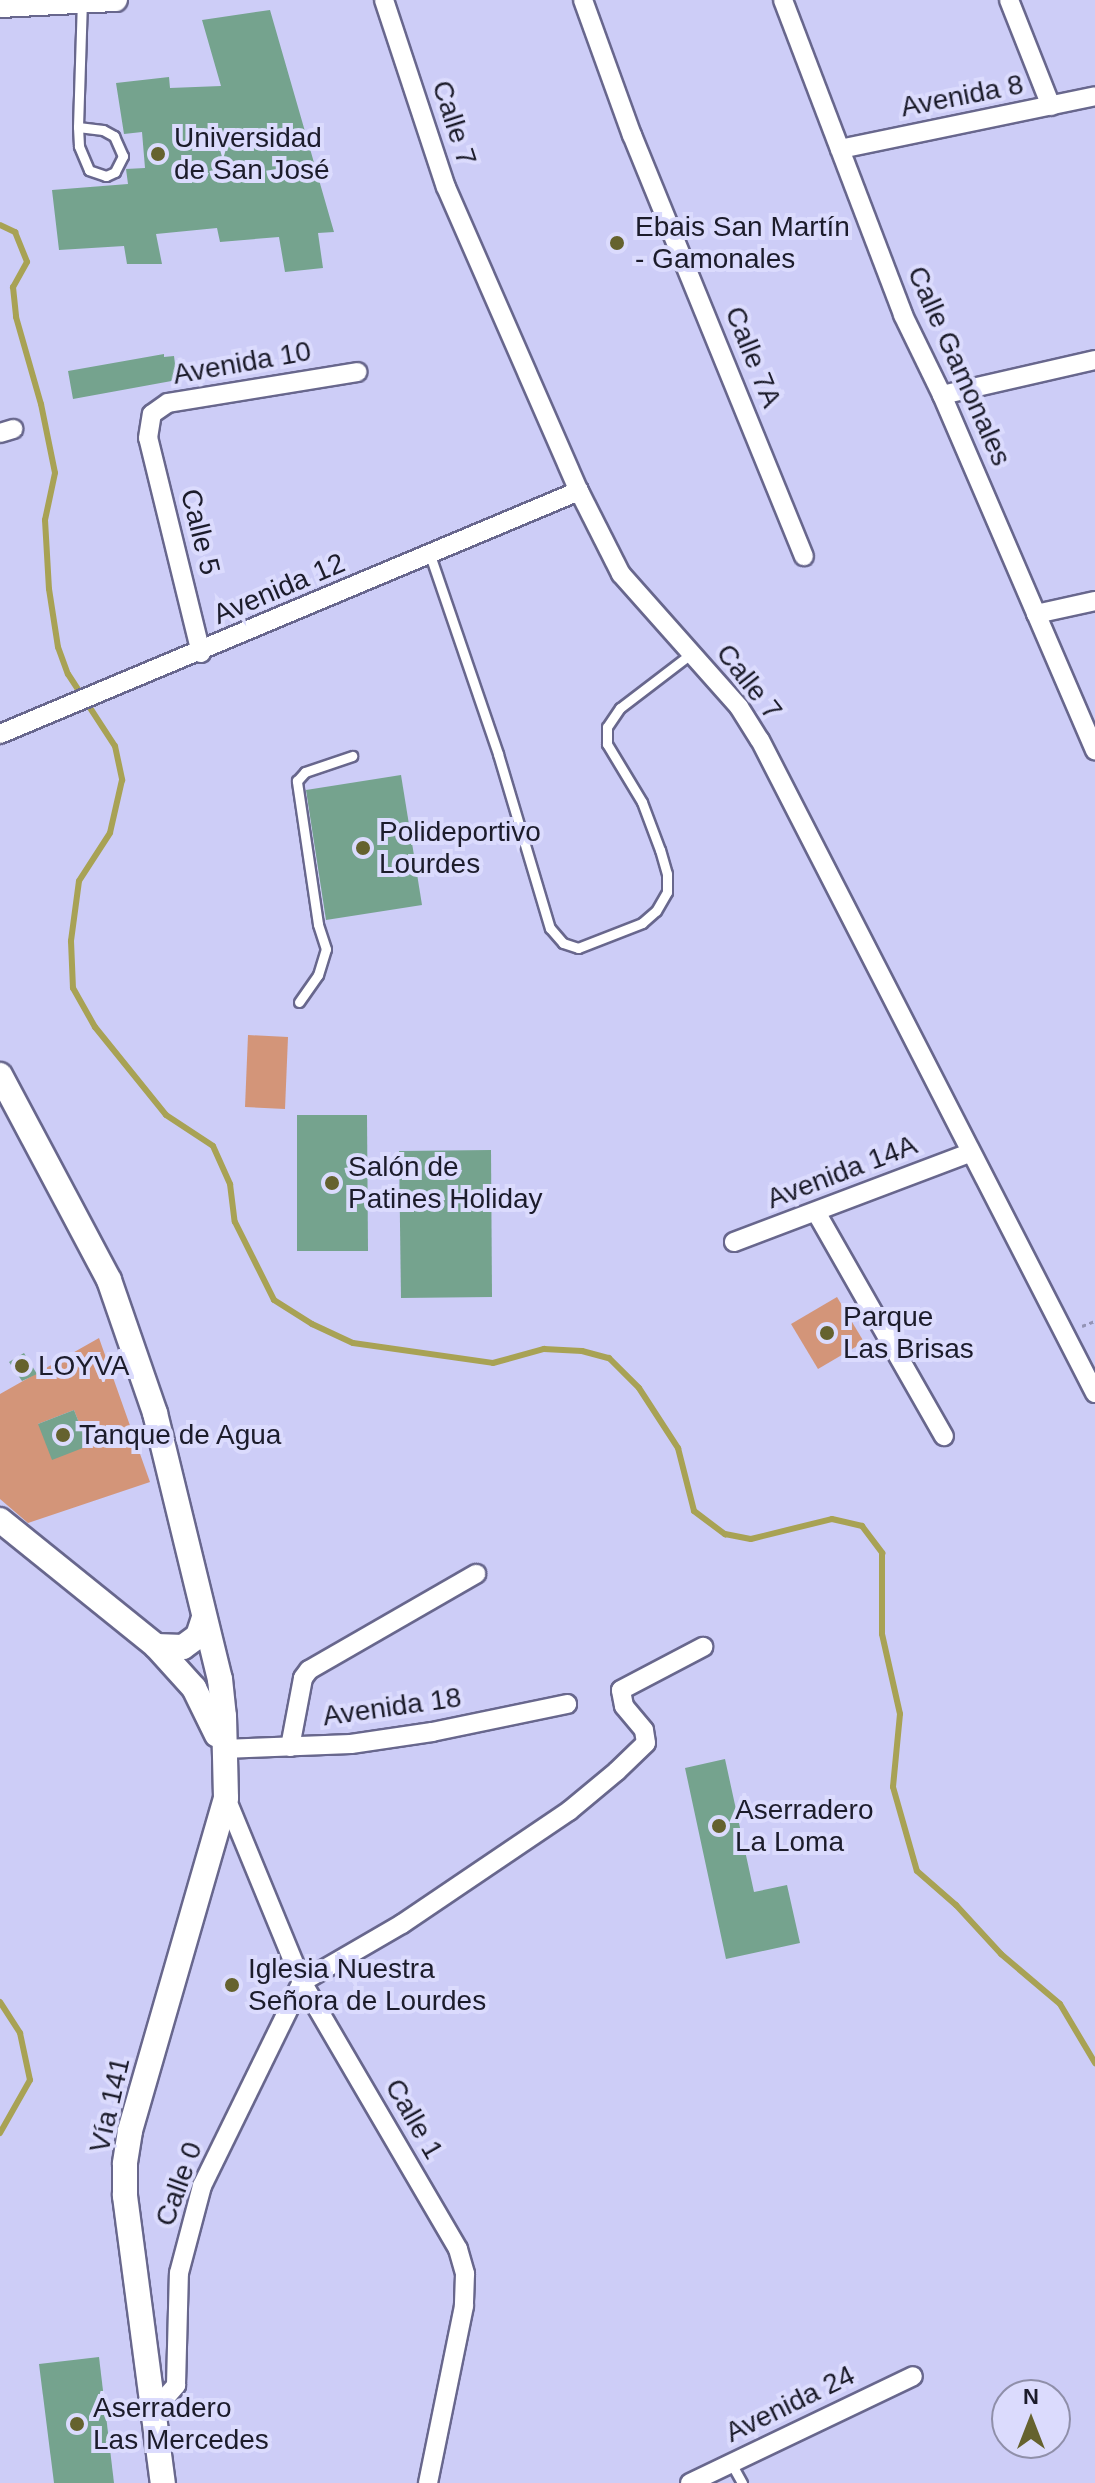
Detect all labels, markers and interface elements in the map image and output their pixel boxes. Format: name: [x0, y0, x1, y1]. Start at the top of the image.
street label: Avenida 8: [898, 68, 1026, 124]
street label: Calle 7: [425, 76, 483, 170]
place label: Universidad de San José: [174, 121, 330, 187]
marker: Universidad de San José: [149, 145, 167, 163]
place label: Ebais San Martín - Gamonales: [635, 210, 850, 276]
marker: Ebais San Martín - Gamonales: [606, 232, 628, 254]
street label: Calle Gamonales: [900, 261, 1018, 471]
street label: Calle 7A: [718, 302, 788, 412]
street label: Avenida 10: [170, 334, 314, 392]
street label: Calle 5: [173, 486, 227, 578]
street label: Avenida 12: [208, 546, 350, 632]
street label: Calle 7: [709, 637, 789, 727]
place label: Polideportivo Lourdes: [379, 815, 541, 881]
marker: Polideportivo Lourdes: [354, 839, 372, 857]
street label: Avenida 14A: [762, 1128, 922, 1216]
place label: Salón de Patines Holiday: [348, 1150, 543, 1216]
marker: Salón de Patines Holiday: [323, 1174, 341, 1192]
place label: Parque Las Brisas: [843, 1300, 974, 1366]
marker: Parque Las Brisas: [818, 1324, 836, 1342]
place label: LOYVA: [38, 1349, 129, 1383]
marker: LOYVA: [13, 1357, 31, 1375]
place label: Tanque de Agua: [79, 1418, 283, 1452]
marker: Tanque de Agua: [54, 1426, 72, 1444]
street label: Avenida 18: [321, 1681, 463, 1733]
place label: Aserradero La Loma: [735, 1793, 874, 1859]
marker: Aserradero La Loma: [710, 1817, 728, 1835]
place label: Iglesia Nuestra Señora de Lourdes: [248, 1952, 486, 2018]
marker: Iglesia Nuestra Señora de Lourdes: [223, 1976, 241, 1994]
street label: Vía 141: [83, 2054, 137, 2156]
street label: Calle 1: [378, 2073, 450, 2165]
street label: Calle 0: [148, 2137, 210, 2231]
street label: Avenida 24: [720, 2358, 860, 2450]
north arrow: [991, 2379, 1071, 2459]
text: N: [1023, 2384, 1039, 2409]
place label: Aserradero Las Mercedes: [93, 2391, 269, 2457]
marker: Aserradero Las Mercedes: [68, 2415, 86, 2433]

